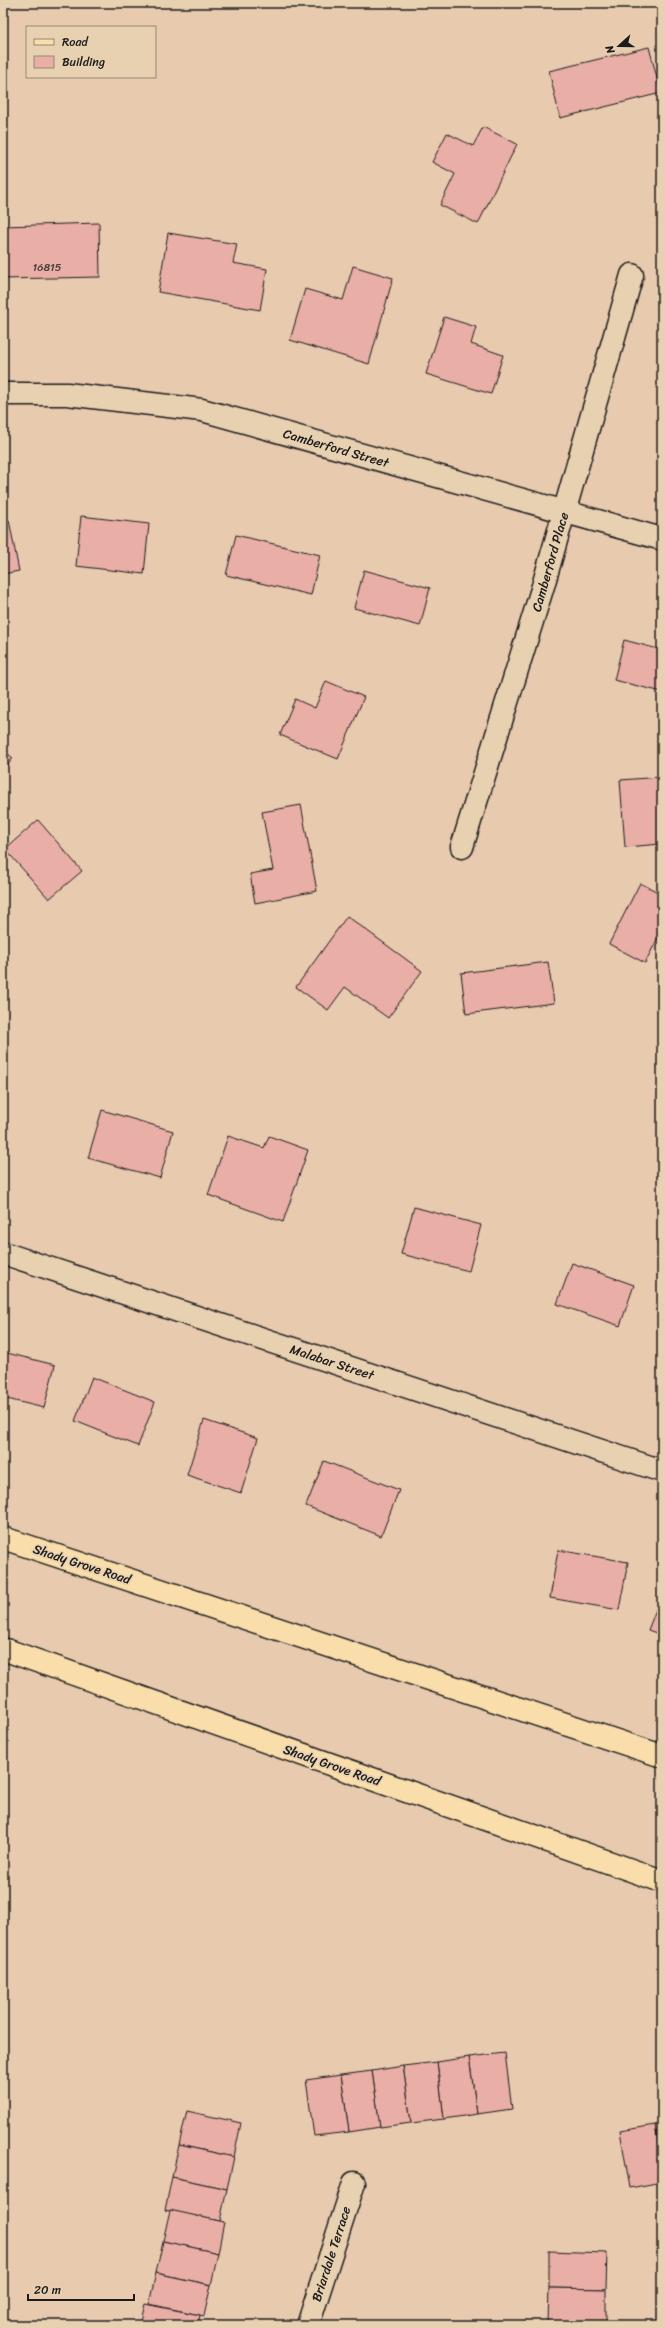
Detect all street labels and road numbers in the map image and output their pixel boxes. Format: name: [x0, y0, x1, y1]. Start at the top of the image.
street label: Camberford Street: [280, 422, 392, 474]
street label: Camberford Place: [525, 509, 575, 614]
street label: Malabar Street: [287, 1338, 378, 1387]
street label: Shady Grove Road: [30, 1537, 135, 1591]
street label: Shady Grove Road: [280, 1738, 385, 1793]
street label: Briardale Terrace: [305, 2203, 357, 2305]

